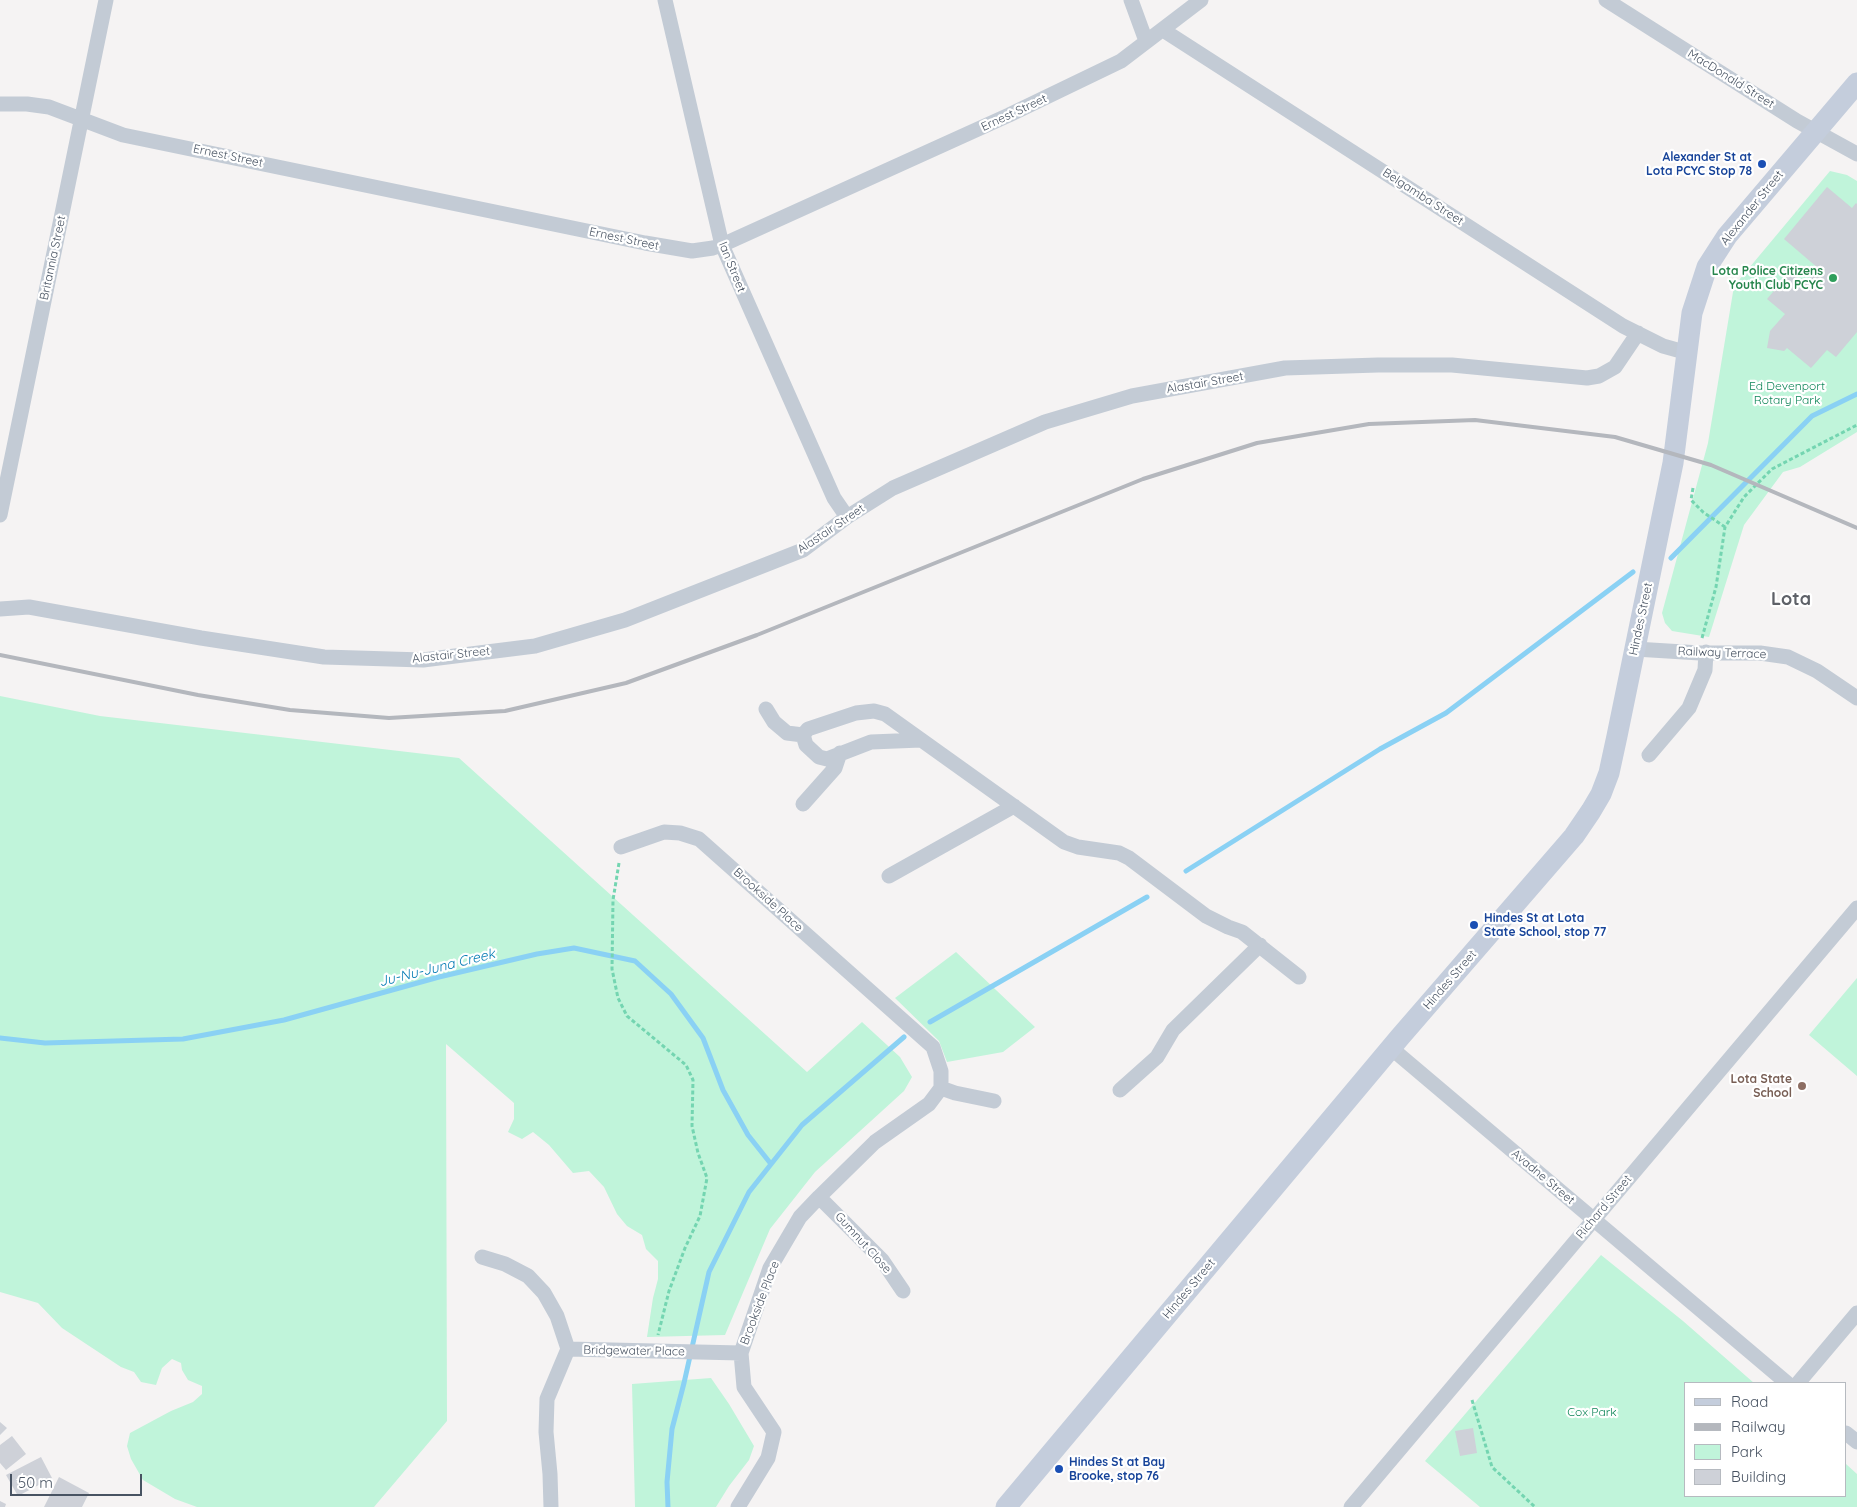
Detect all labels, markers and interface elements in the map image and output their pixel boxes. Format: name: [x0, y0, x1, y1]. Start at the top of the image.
street label: MacDonald Street: [1685, 47, 1777, 111]
street label: Ernest Street: [979, 91, 1049, 135]
street label: Ernest Street: [192, 142, 264, 170]
place label: Alexander St at Lota PCYC Stop 78: [1646, 150, 1752, 178]
marker: Alexander St at Lota PCYC Stop 78: [1756, 158, 1768, 170]
street label: Belgamba Street: [1380, 166, 1466, 228]
street label: Alexander Street: [1718, 168, 1786, 248]
street label: Britannia Street: [37, 214, 69, 302]
street label: Ernest Street: [588, 225, 660, 253]
street label: Ian Street: [715, 240, 749, 294]
place label: Lota Police Citizens Youth Club PCYC: [1712, 264, 1823, 292]
marker: Lota Police Citizens Youth Club PCYC: [1827, 272, 1839, 284]
street label: Alastair Street: [1165, 369, 1245, 397]
park label: Ed Devenport Rotary Park: [1749, 379, 1825, 407]
street label: Alastair Street: [795, 501, 867, 557]
street label: Hindes Street: [1626, 581, 1656, 657]
district label: Lota: [1771, 589, 1811, 611]
street label: Alastair Street: [411, 644, 491, 666]
street label: Railway Terrace: [1677, 644, 1767, 662]
street label: Brookside Place: [730, 865, 806, 935]
place label: Hindes St at Lota State School, stop 77: [1484, 911, 1606, 939]
marker: Hindes St at Lota State School, stop 77: [1468, 919, 1480, 931]
water label: Ju-Nu-Juna Creek: [377, 945, 497, 991]
street label: Hindes Street: [1420, 947, 1480, 1013]
place label: Lota State School: [1730, 1072, 1792, 1100]
marker: Lota State School: [1796, 1080, 1808, 1092]
street label: Avadne Street: [1508, 1146, 1578, 1208]
street label: Richard Street: [1573, 1172, 1635, 1242]
street label: Gumnut Close: [832, 1209, 894, 1277]
street label: Hindes Street: [1160, 1256, 1218, 1322]
street label: Brookside Place: [737, 1259, 783, 1347]
street label: Bridgewater Place: [583, 1343, 685, 1359]
legend: [1684, 1382, 1847, 1497]
text: Road: [1731, 1392, 1768, 1411]
park label: Cox Park: [1567, 1405, 1617, 1419]
text: Railway: [1731, 1417, 1786, 1436]
text: Park: [1731, 1442, 1763, 1461]
place label: Hindes St at Bay Brooke, stop 76: [1069, 1455, 1165, 1483]
marker: Hindes St at Bay Brooke, stop 76: [1053, 1463, 1065, 1475]
scale bar: [12, 1464, 145, 1496]
text: Building: [1731, 1467, 1786, 1486]
text: 50 m: [18, 1473, 53, 1492]

